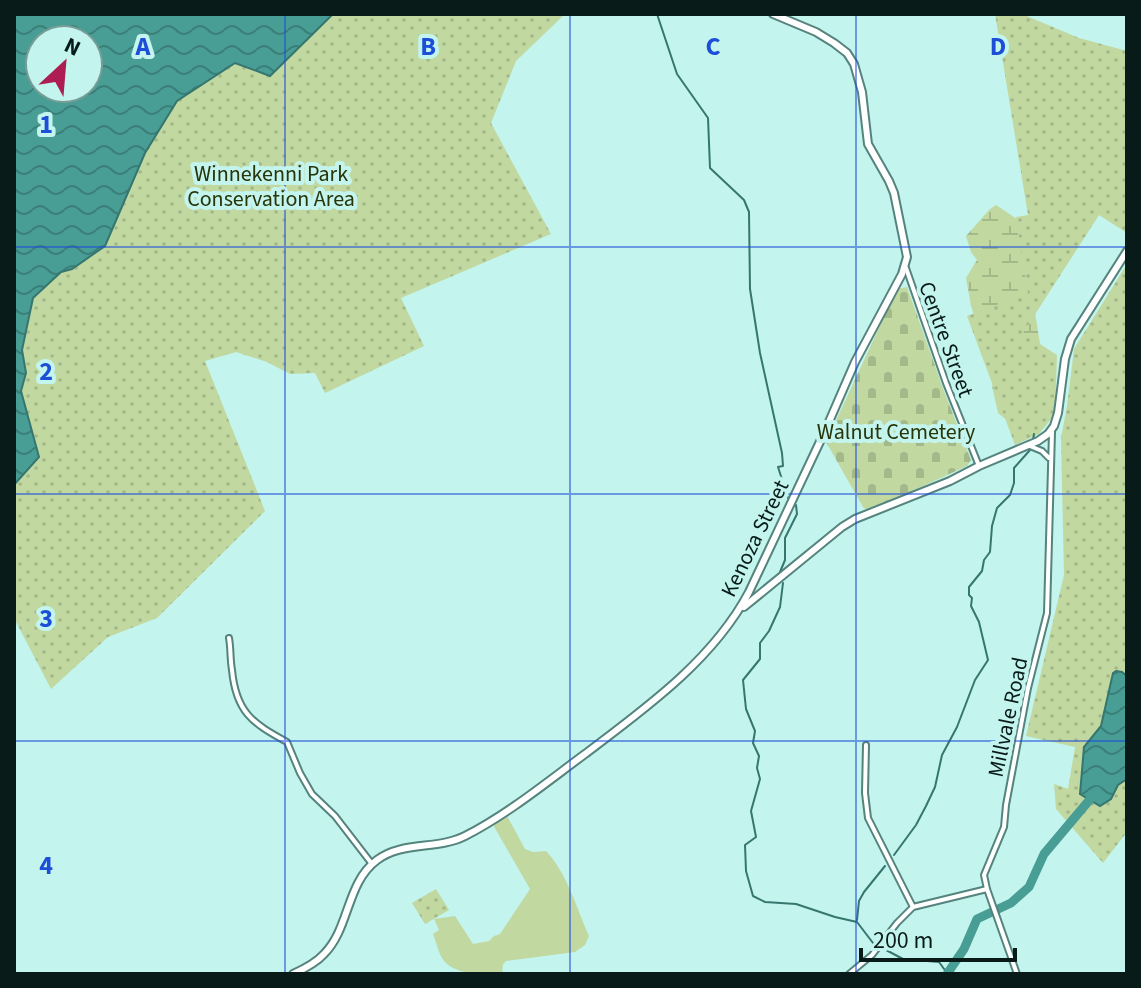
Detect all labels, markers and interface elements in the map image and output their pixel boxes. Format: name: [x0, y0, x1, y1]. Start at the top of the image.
north arrow: [24, 24, 104, 104]
text: A: [135, 28, 152, 65]
text: B: [420, 28, 436, 65]
text: C: [705, 28, 721, 65]
text: D: [990, 28, 1006, 65]
text: N: [59, 29, 86, 65]
text: 1: [39, 106, 53, 143]
park label: Winnekenni Park Conservation Area: [187, 158, 355, 215]
street label: Centre Street: [910, 277, 982, 402]
text: 2: [39, 353, 53, 390]
park label: Walnut Cemetery: [817, 416, 976, 448]
street label: Kenoza Street: [713, 474, 797, 602]
text: 3: [39, 600, 53, 637]
street label: Millvale Road: [980, 654, 1036, 780]
text: 4: [39, 847, 53, 884]
scale bar: [861, 912, 1015, 962]
text: 200 m: [873, 923, 933, 958]

